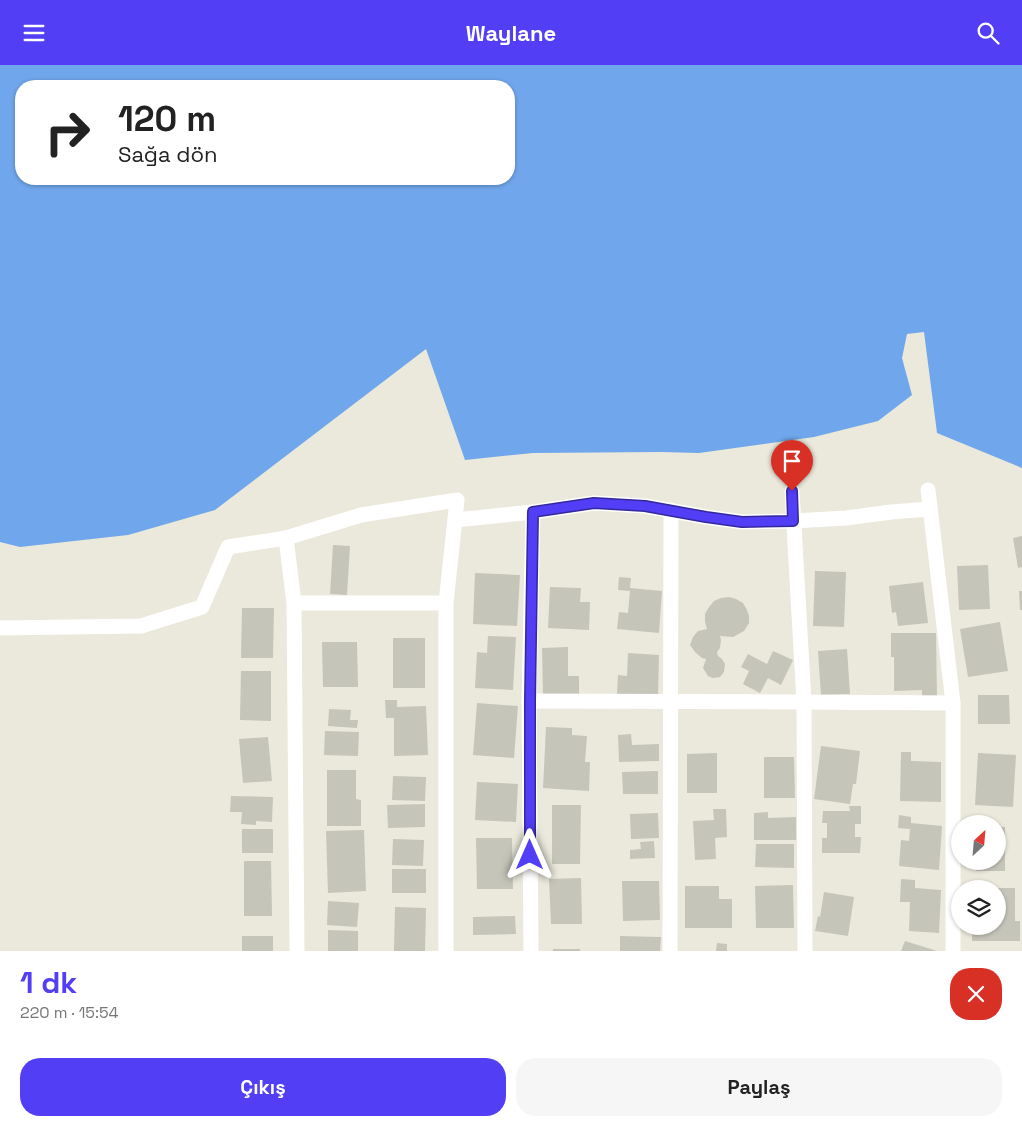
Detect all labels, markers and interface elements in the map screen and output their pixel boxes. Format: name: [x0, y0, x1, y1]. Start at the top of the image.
icon: menu: [20, 19, 48, 47]
text: Waylane: [466, 19, 556, 47]
icon: search: [974, 19, 1002, 47]
text: 120 m: [118, 97, 216, 141]
icon: right: [35, 100, 100, 165]
text: Sağa dön: [118, 140, 218, 168]
pin: [771, 440, 813, 491]
icon: arrive: [778, 447, 806, 475]
north arrow: [951, 815, 1006, 870]
map controls: [951, 815, 1006, 935]
position arrow: [503, 828, 555, 880]
button: layers: [951, 880, 1006, 935]
text: 1 dk: [20, 963, 77, 1002]
button: close: [950, 968, 1002, 1020]
text: 220 m · 15:54: [20, 1002, 119, 1023]
button: Çıkış: [20, 1058, 506, 1116]
button: Paylaş: [516, 1058, 1002, 1116]

